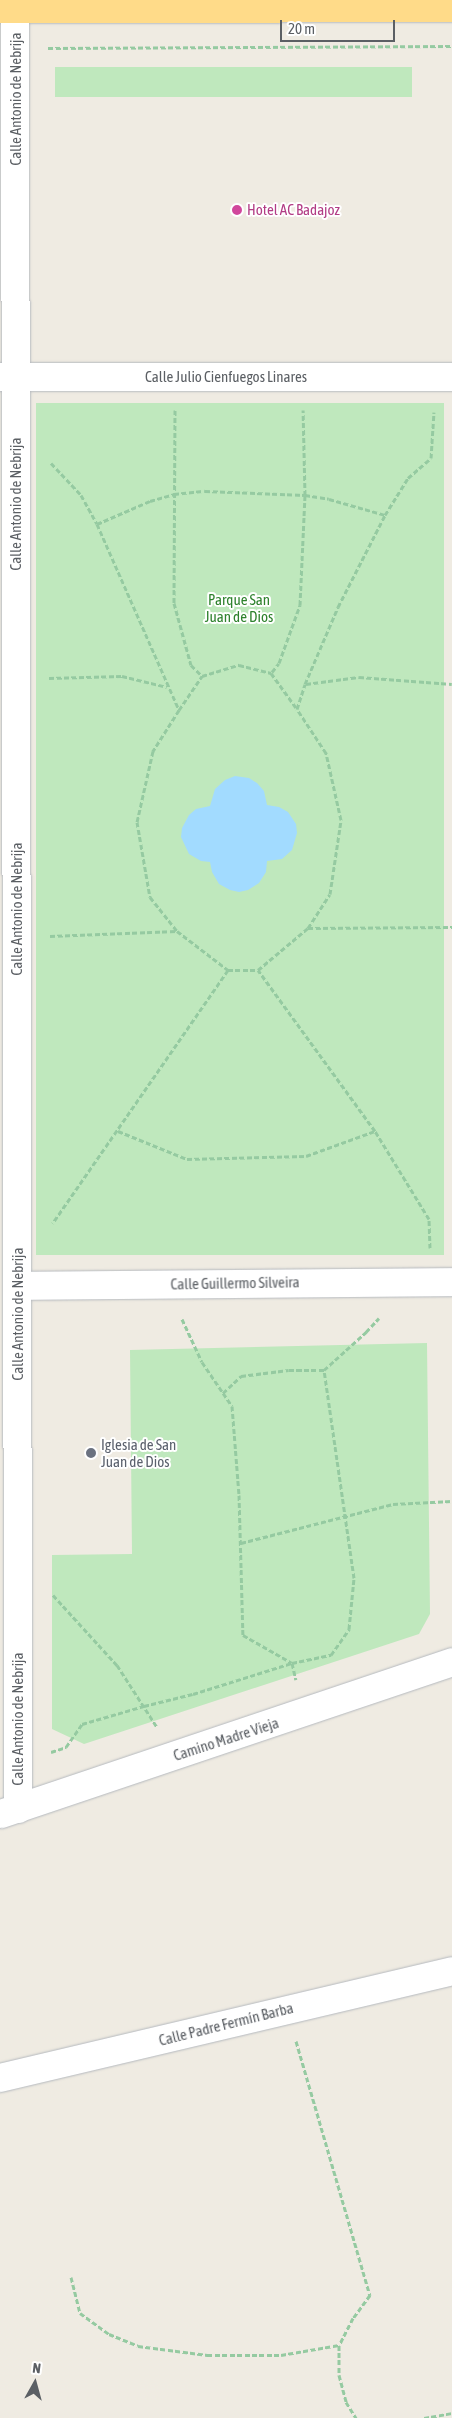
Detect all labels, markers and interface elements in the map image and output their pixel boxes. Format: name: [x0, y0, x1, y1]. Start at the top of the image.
scale bar: [282, 10, 397, 42]
text: 20 m: [288, 20, 315, 37]
street label: Calle Antonio de Nebrija: [7, 32, 25, 166]
place label: Hotel AC Badajoz: [247, 201, 340, 219]
marker: Hotel AC Badajoz: [231, 204, 243, 216]
street label: Calle Julio Cienfuegos Linares: [145, 368, 307, 386]
street label: Calle Antonio de Nebrija: [7, 437, 25, 571]
park label: Parque San Juan de Dios: [205, 590, 273, 625]
street label: Calle Antonio de Nebrija: [8, 842, 26, 976]
street label: Calle Antonio de Nebrija: [9, 1247, 27, 1381]
street label: Calle Guillermo Silveira: [170, 1273, 300, 1293]
place label: Iglesia de San Juan de Dios: [101, 1435, 176, 1470]
marker: Iglesia de San Juan de Dios: [85, 1447, 97, 1459]
street label: Calle Antonio de Nebrija: [9, 1652, 27, 1786]
street label: Camino Madre Vieja: [171, 1713, 281, 1765]
street label: Calle Padre Fermín Barba: [157, 1999, 295, 2049]
north arrow: [10, 2358, 60, 2408]
text: N: [32, 2360, 42, 2377]

